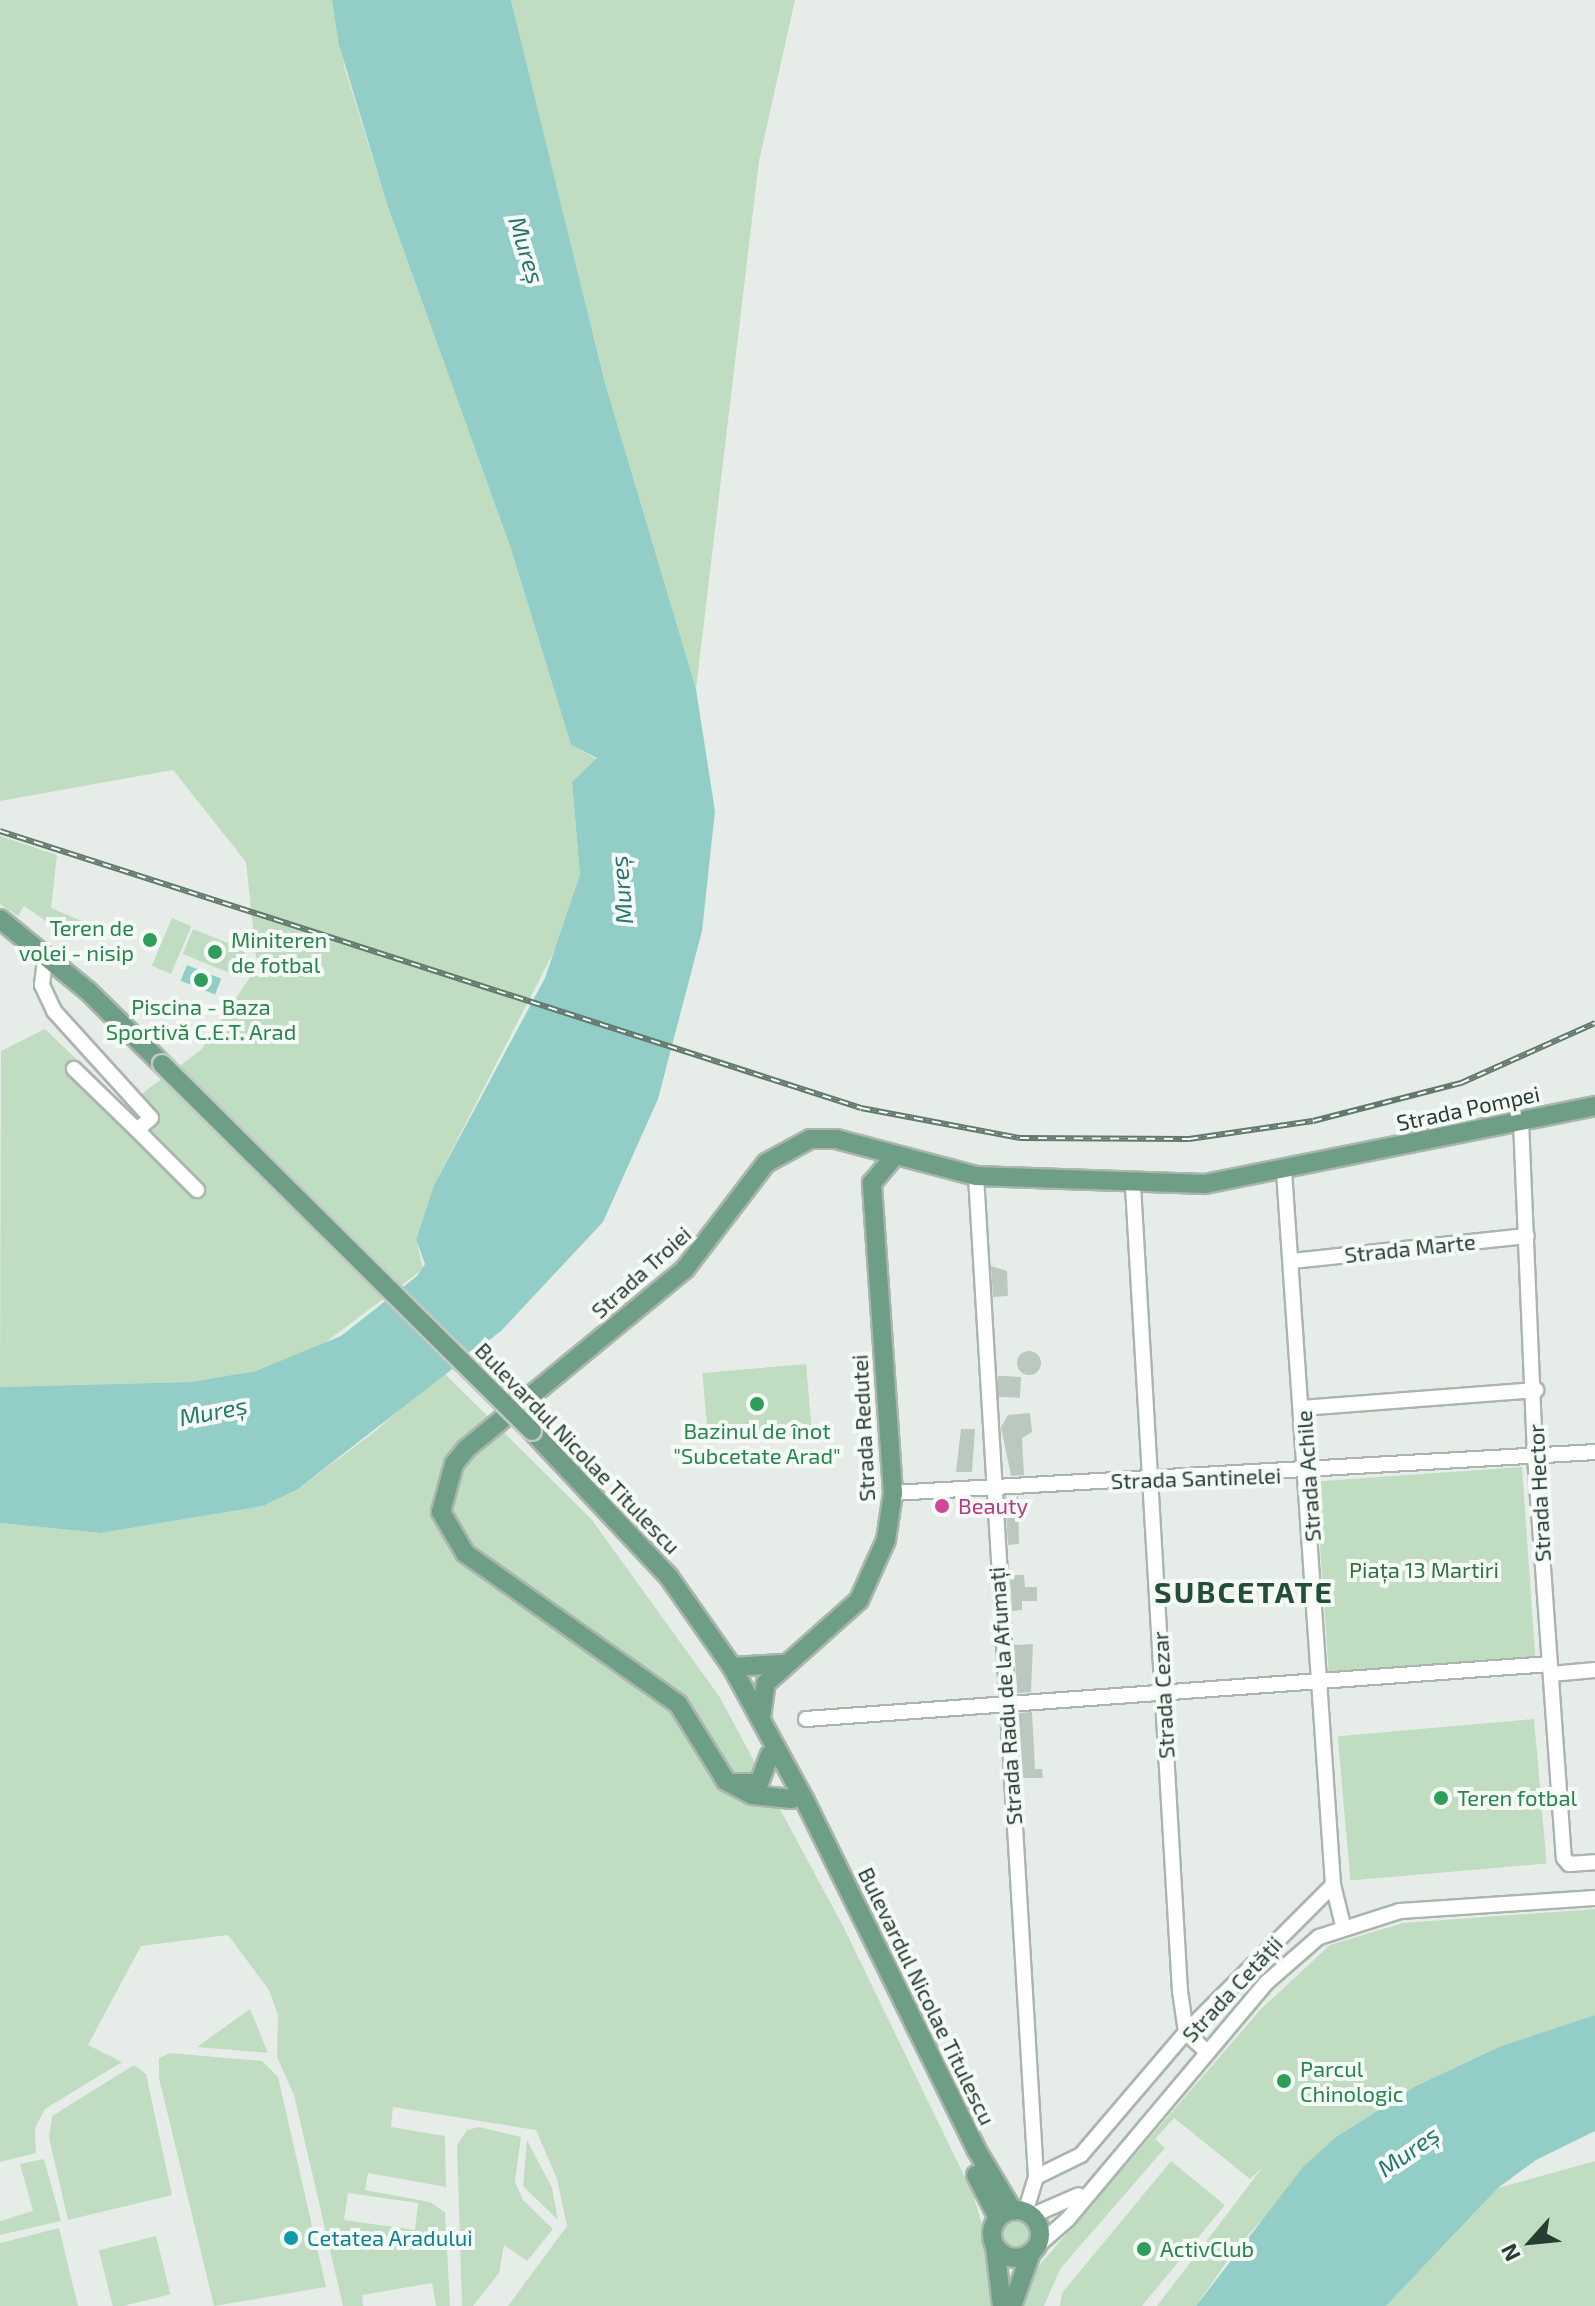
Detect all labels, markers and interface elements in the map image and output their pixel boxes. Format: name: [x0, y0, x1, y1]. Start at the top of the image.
water label: Mureș: [503, 213, 551, 287]
water label: Mureș: [604, 854, 638, 926]
place label: Teren de volei - nisip: [19, 914, 134, 966]
place label: Miniteren de fotbal: [231, 926, 327, 978]
marker: Teren de volei - nisip: [141, 931, 159, 949]
marker: Miniteren de fotbal: [206, 943, 224, 961]
marker: Piscina - Baza Sportivă C.E.T. Arad: [192, 971, 210, 989]
place label: Piscina - Baza Sportivă C.E.T. Arad: [105, 993, 297, 1044]
street label: Strada Pompei: [1394, 1080, 1542, 1136]
street label: Strada Troiei: [586, 1220, 696, 1324]
street label: Strada Marte: [1343, 1228, 1477, 1268]
street label: Bulevardul Nicolae Titulescu: [470, 1336, 686, 1560]
street label: Strada Redutei: [846, 1354, 880, 1502]
water label: Mureș: [176, 1390, 250, 1432]
marker: Bazinul de înot "Subcetate Arad": [748, 1395, 766, 1413]
street label: Strada Achile: [1290, 1409, 1326, 1543]
place label: Bazinul de înot "Subcetate Arad": [673, 1417, 841, 1468]
street label: Strada Hector: [1522, 1423, 1556, 1563]
street label: Strada Santinelei: [1110, 1462, 1282, 1494]
place label: Beauty: [958, 1493, 1028, 1519]
marker: Beauty: [933, 1497, 951, 1515]
park label: Piața 13 Martiri: [1349, 1557, 1499, 1583]
street label: Strada Radu de la Afumați: [983, 1566, 1027, 1826]
district label: SUBCETATE: [1154, 1573, 1334, 1609]
street label: Strada Cezar: [1146, 1631, 1180, 1759]
place label: Teren fotbal: [1457, 1785, 1577, 1811]
marker: Teren fotbal: [1432, 1789, 1450, 1807]
street label: Bulevardul Nicolae Titulescu: [853, 1862, 1001, 2130]
street label: Strada Cetății: [1176, 1931, 1288, 2047]
place label: Parcul Chinologic: [1300, 2055, 1404, 2106]
marker: Parcul Chinologic: [1275, 2072, 1293, 2090]
water label: Mureș: [1371, 2119, 1445, 2183]
north arrow: [1491, 2202, 1571, 2282]
place label: Cetatea Aradului: [307, 2225, 473, 2251]
marker: Cetatea Aradului: [282, 2229, 300, 2247]
place label: ActivClub: [1160, 2236, 1254, 2262]
marker: ActivClub: [1135, 2240, 1153, 2258]
text: N: [1494, 2240, 1525, 2266]

